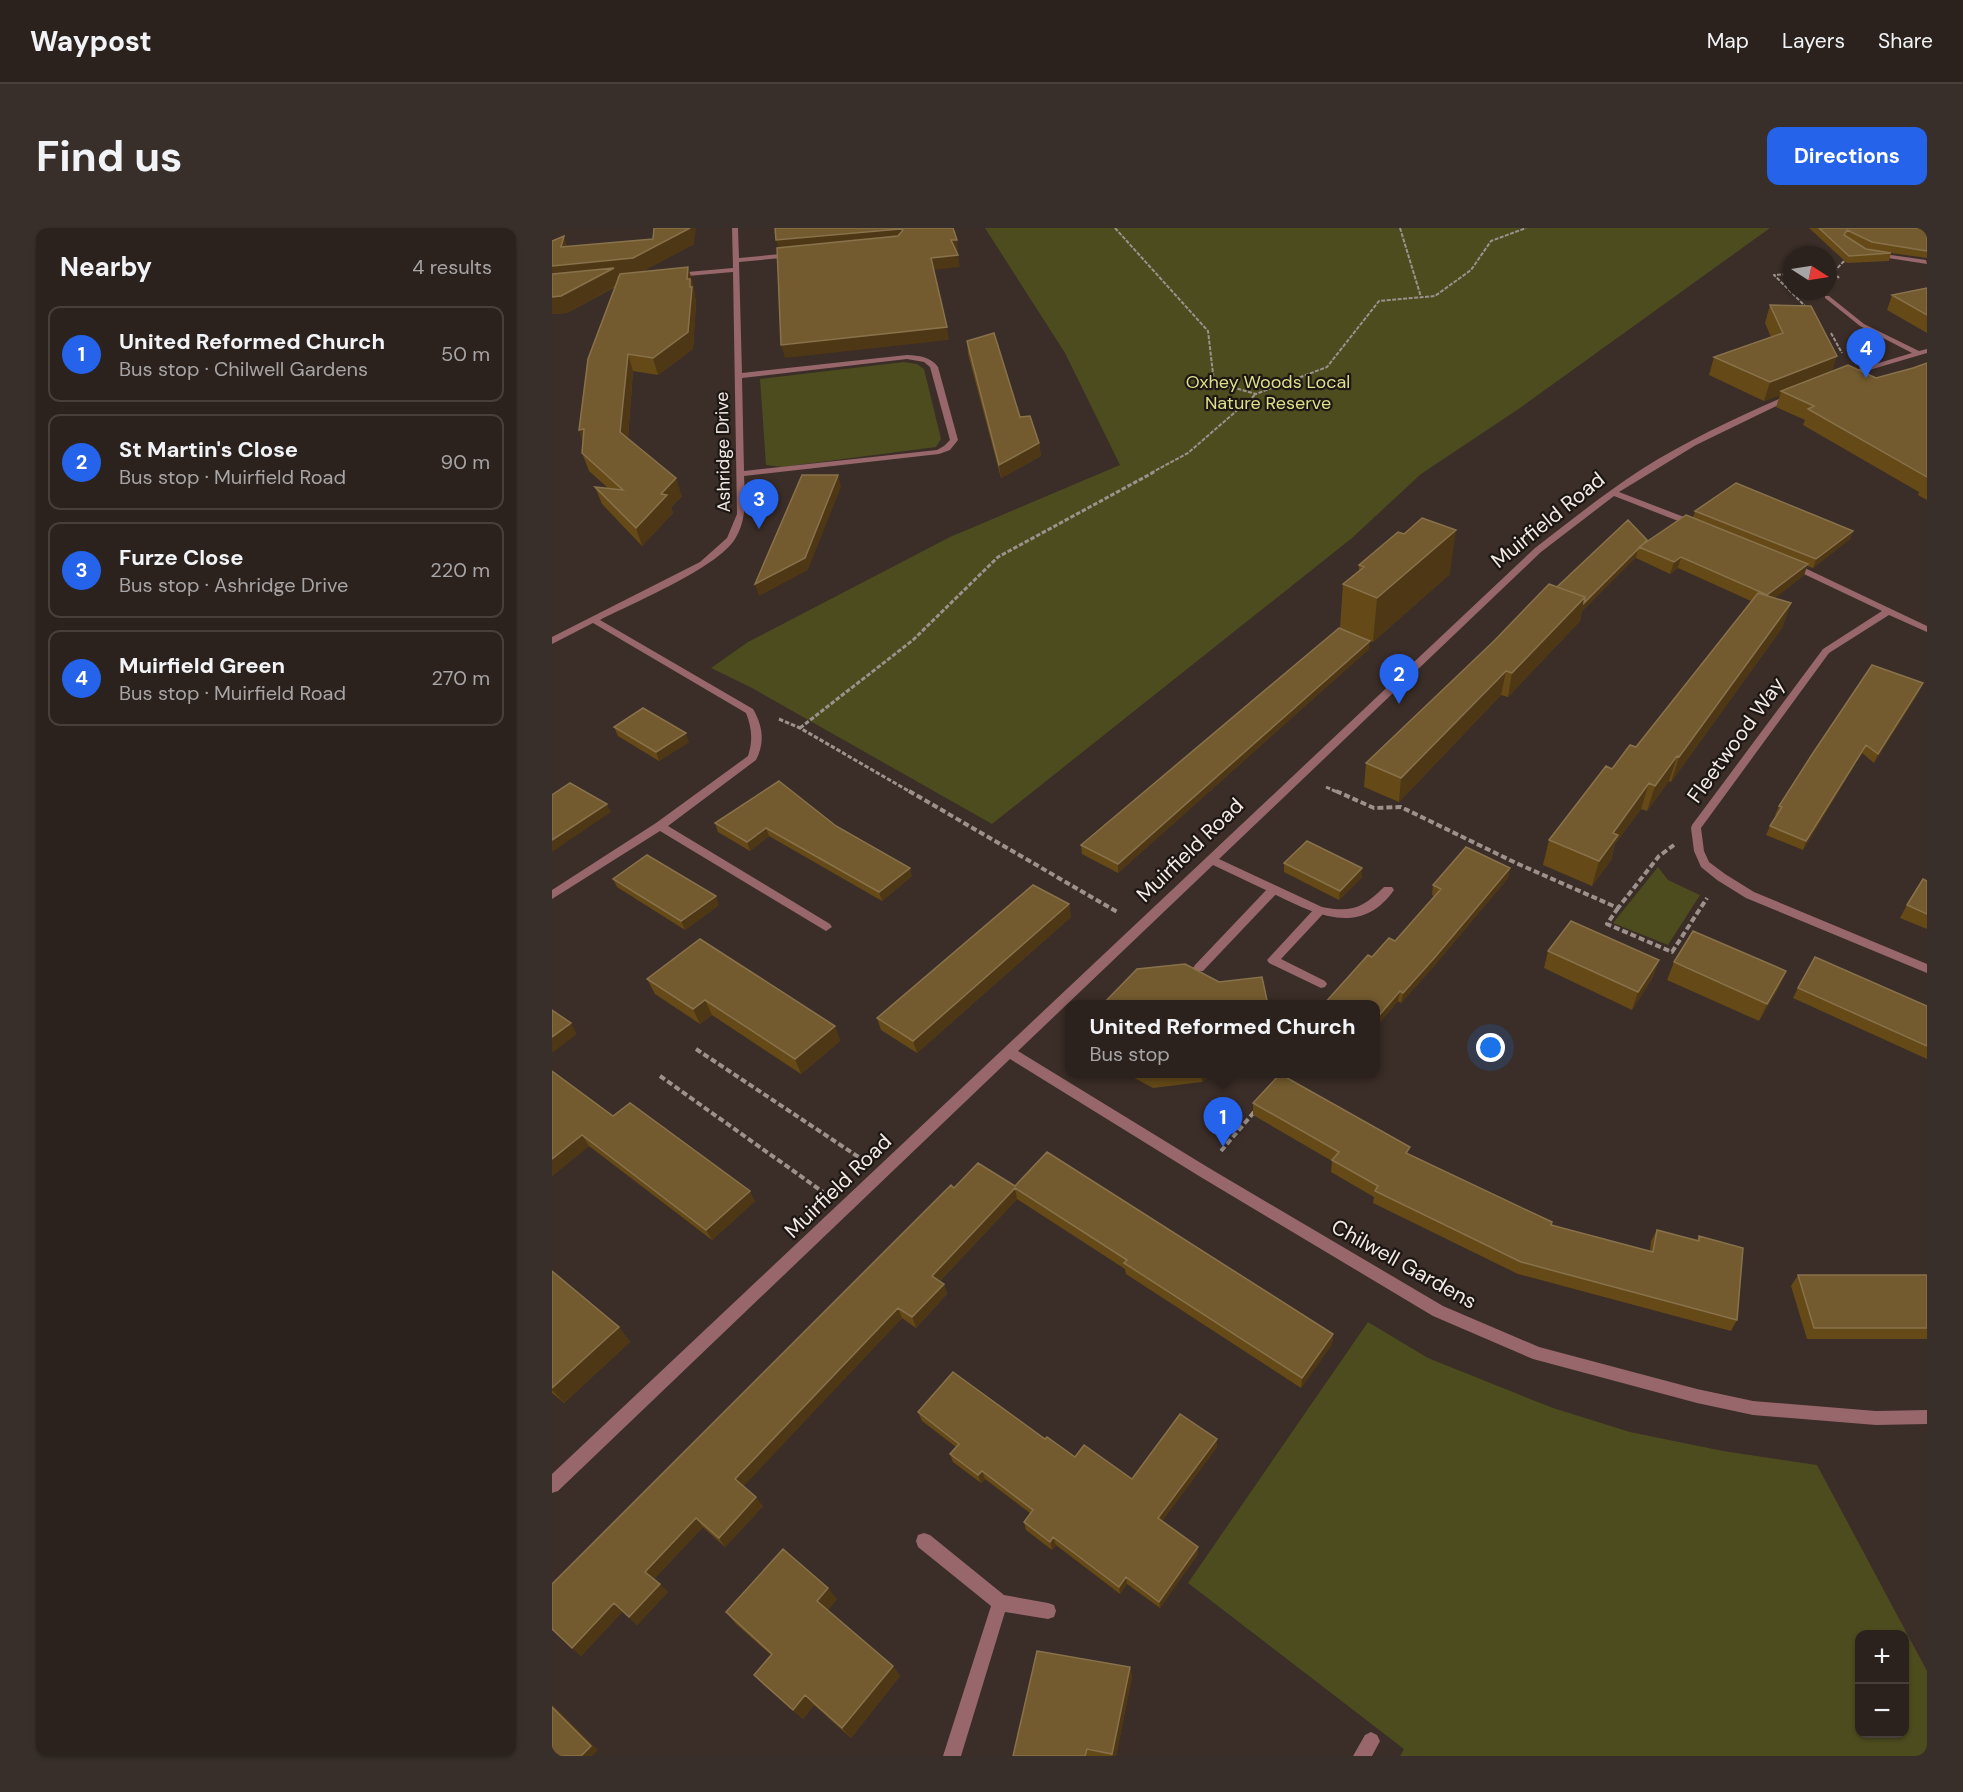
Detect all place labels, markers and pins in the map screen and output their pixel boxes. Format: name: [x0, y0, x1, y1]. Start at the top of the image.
pin: 4: [1846, 328, 1886, 378]
pin: 3: [740, 480, 778, 529]
pin: 2: [1380, 654, 1418, 704]
pin: 1: [1204, 1098, 1242, 1147]

